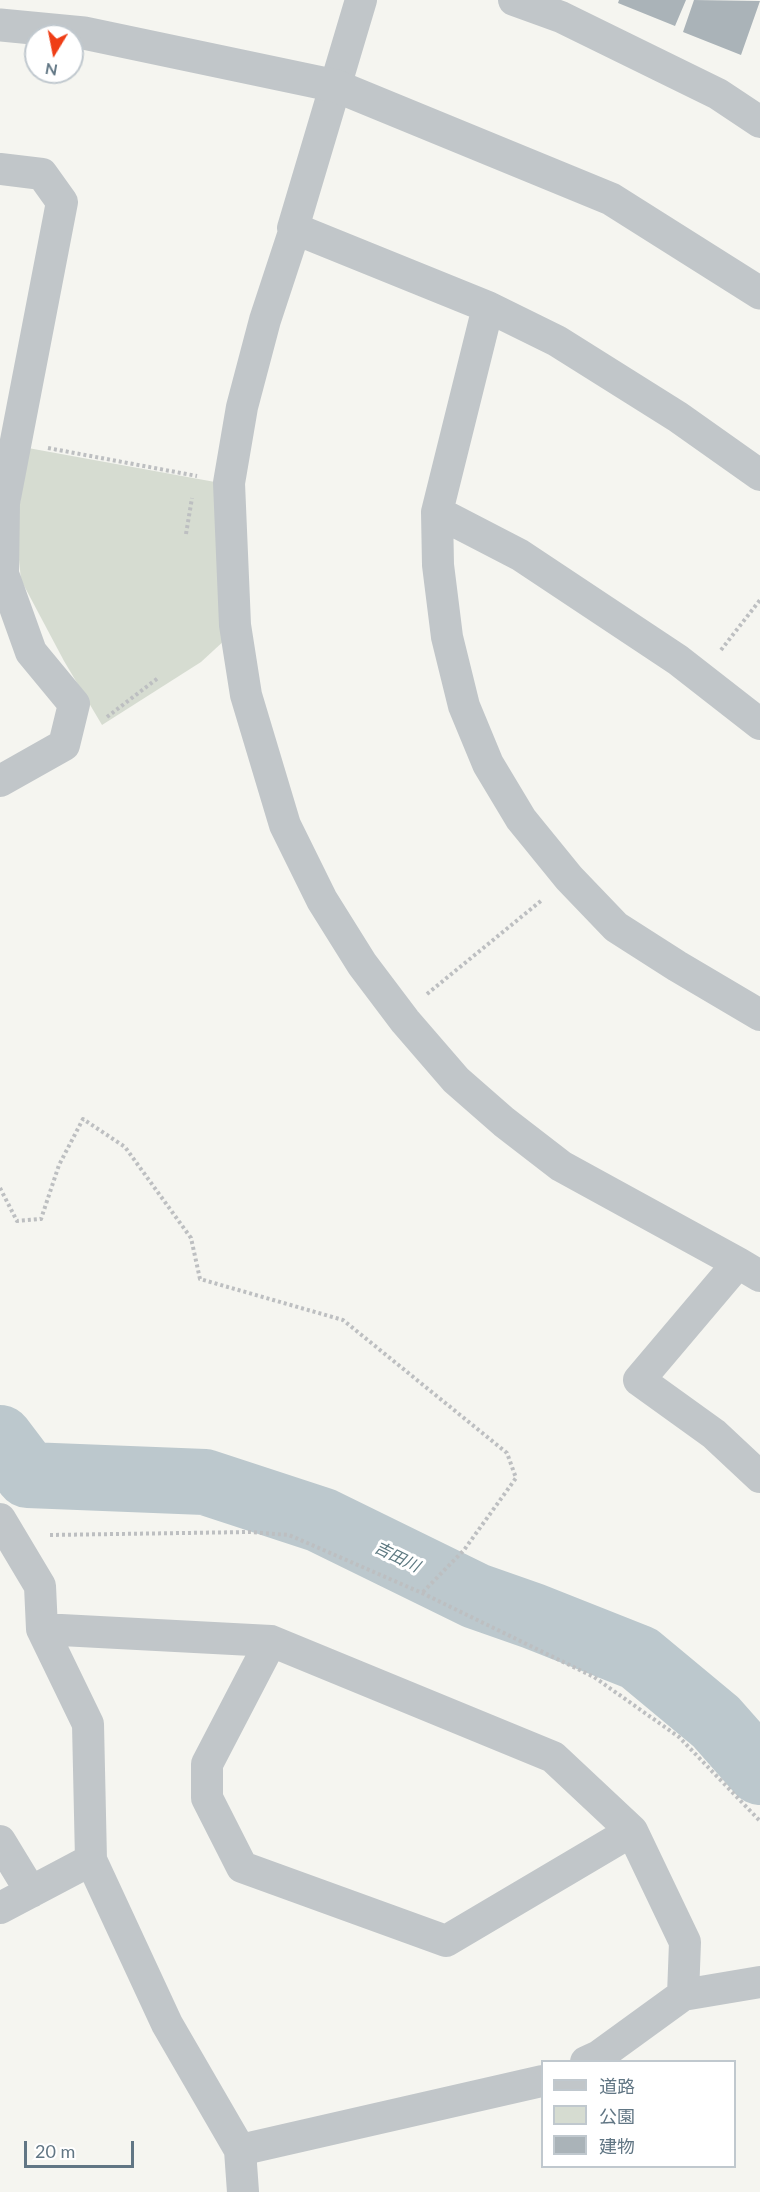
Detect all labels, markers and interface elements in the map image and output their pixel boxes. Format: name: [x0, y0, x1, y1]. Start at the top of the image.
north arrow: [24, 24, 84, 84]
text: N: [43, 60, 59, 81]
water label: 吉田川: [371, 1538, 423, 1576]
legend: [541, 2060, 736, 2168]
text: 道路: [599, 2075, 635, 2097]
text: 公園: [599, 2105, 635, 2127]
scale bar: [27, 2129, 136, 2167]
text: 建物: [599, 2135, 635, 2157]
text: 20 m: [35, 2140, 75, 2162]

